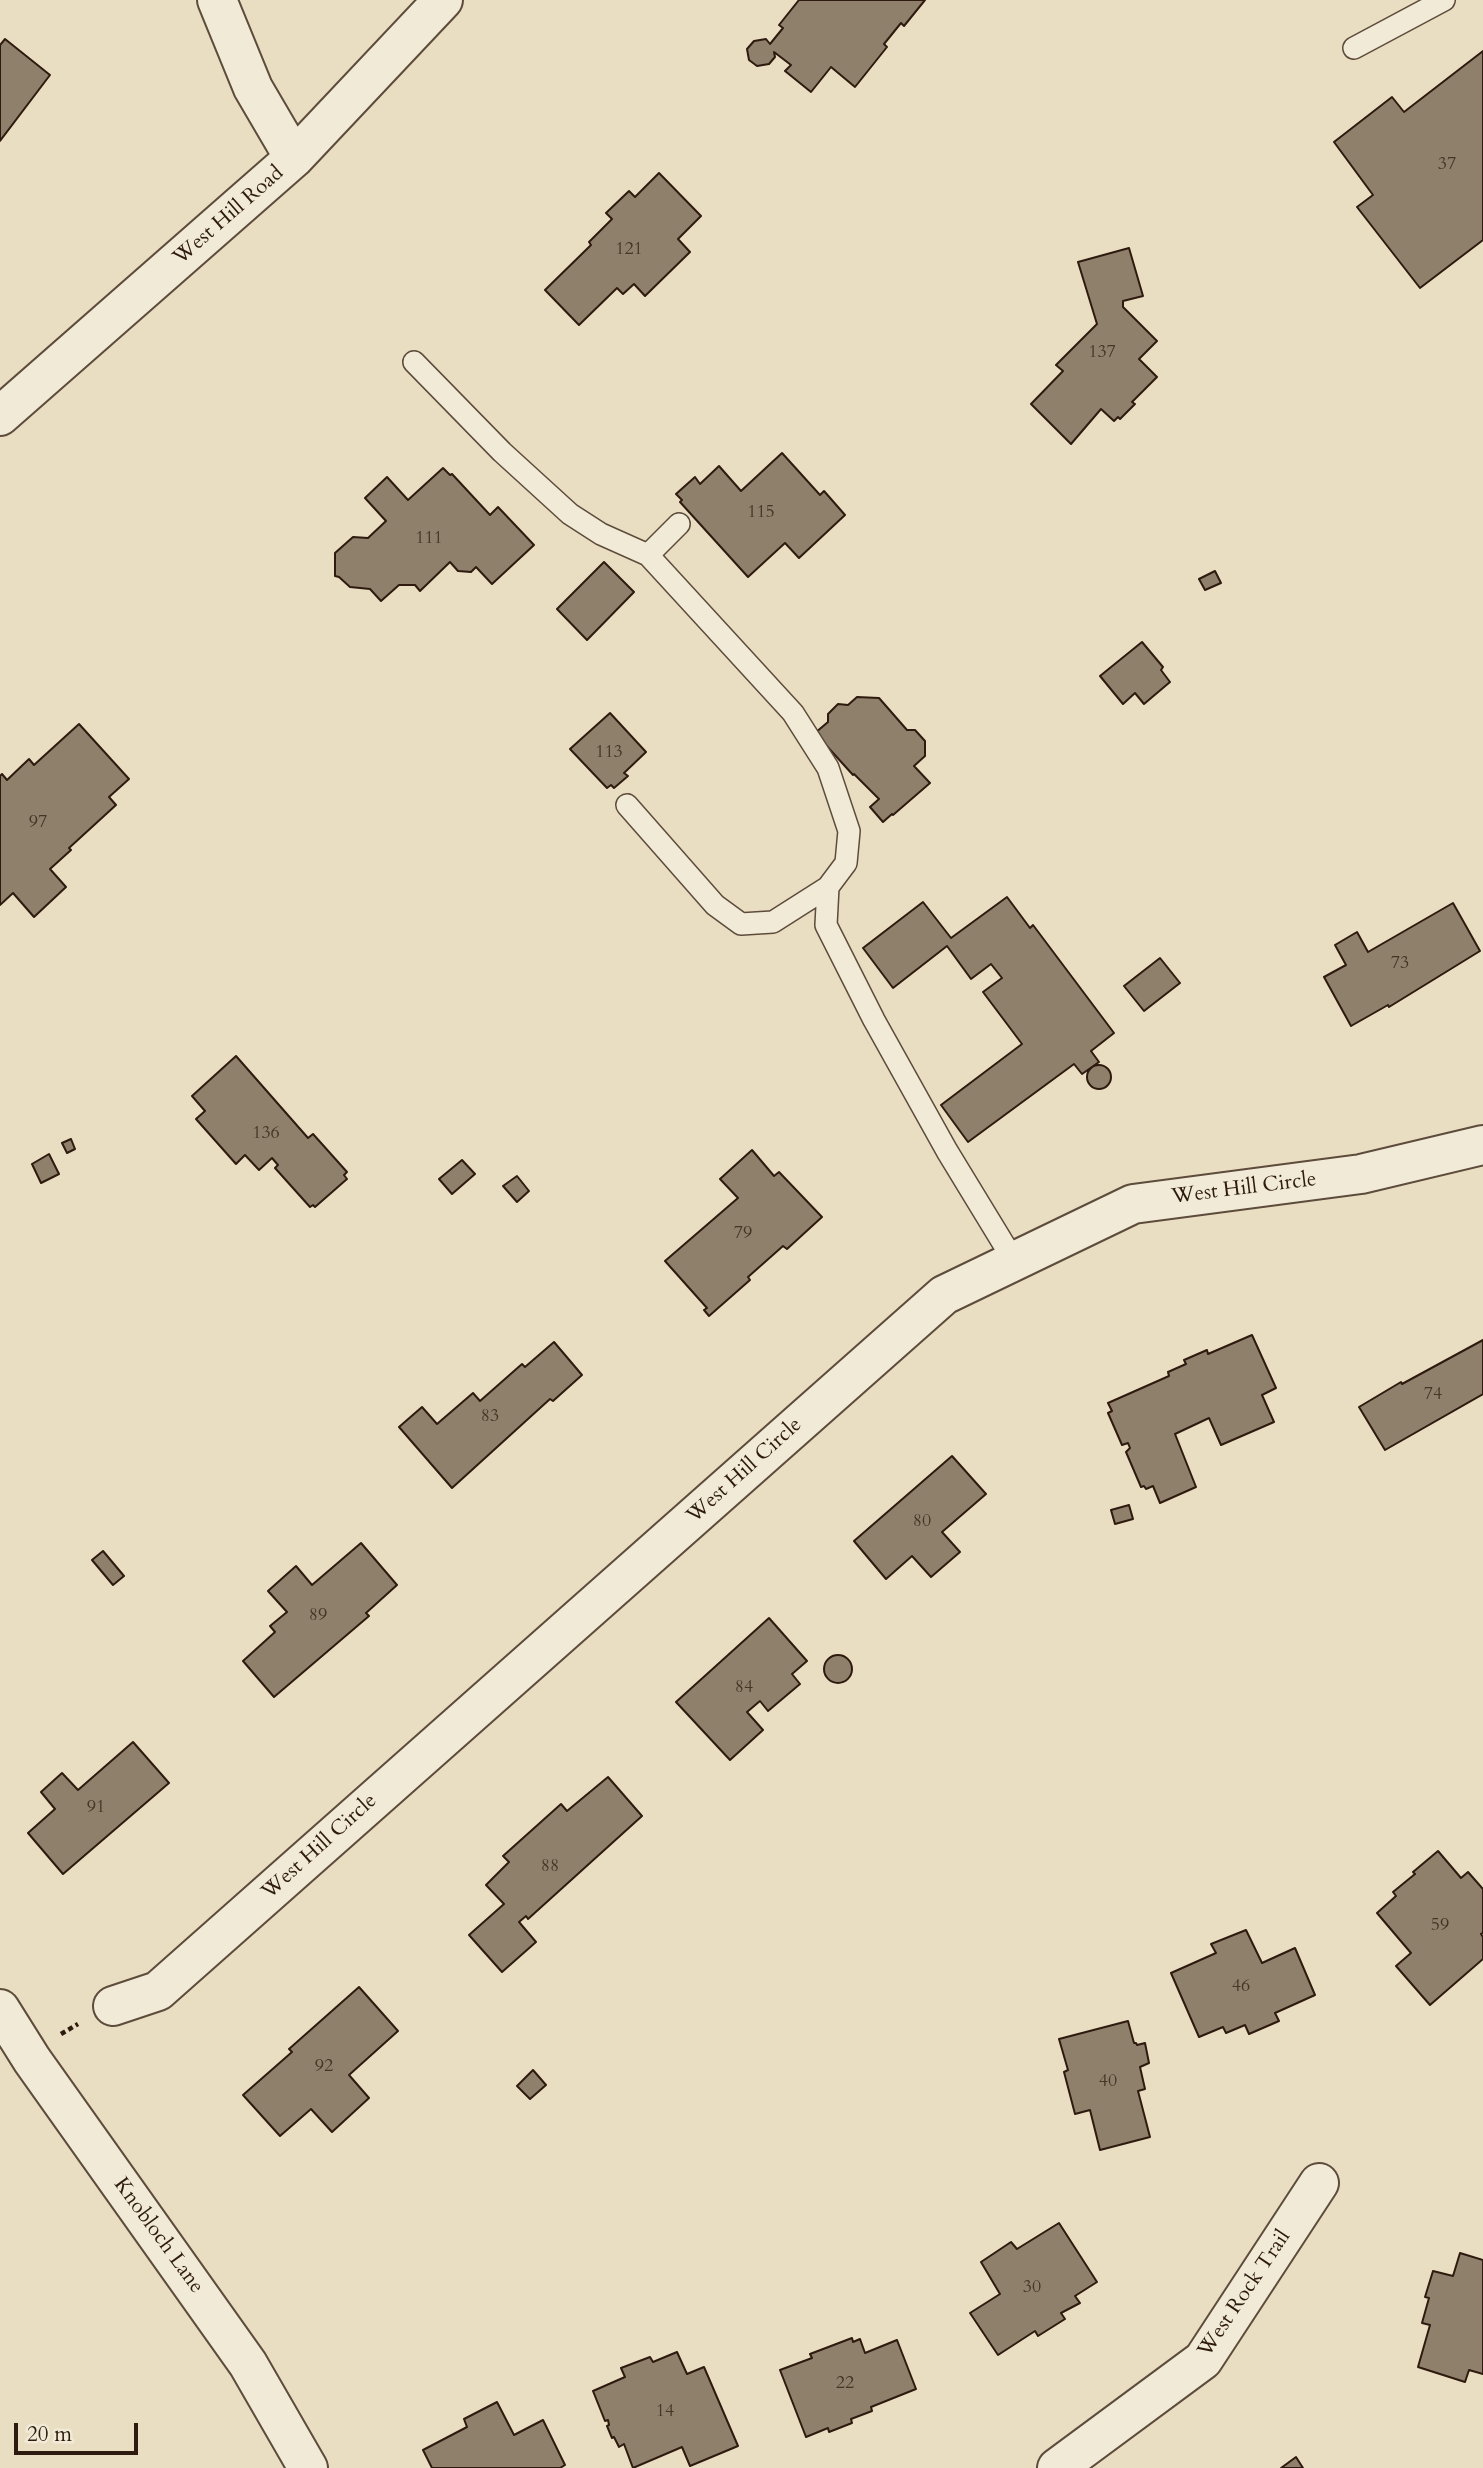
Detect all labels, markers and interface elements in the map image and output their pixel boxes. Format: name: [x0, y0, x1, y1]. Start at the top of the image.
house number: 37: [1438, 154, 1456, 176]
street label: West Hill Road: [169, 161, 289, 271]
house number: 121: [615, 239, 643, 261]
house number: 137: [1088, 342, 1116, 364]
house number: 115: [747, 502, 775, 524]
house number: 111: [415, 528, 443, 550]
house number: 113: [595, 742, 623, 764]
house number: 97: [29, 812, 47, 834]
house number: 73: [1391, 953, 1409, 975]
house number: 136: [252, 1123, 280, 1145]
street label: West Hill Circle: [1170, 1168, 1318, 1210]
house number: 79: [734, 1223, 752, 1245]
house number: 74: [1424, 1384, 1442, 1406]
house number: 83: [481, 1406, 499, 1428]
street label: West Hill Circle: [682, 1413, 808, 1529]
house number: 80: [913, 1511, 931, 1533]
house number: 89: [309, 1605, 327, 1627]
house number: 84: [735, 1677, 753, 1699]
street label: West Hill Circle: [257, 1789, 383, 1905]
house number: 91: [87, 1797, 105, 1819]
house number: 88: [541, 1856, 559, 1878]
house number: 59: [1431, 1915, 1449, 1937]
house number: 46: [1232, 1976, 1250, 1998]
house number: 92: [315, 2056, 333, 2078]
house number: 40: [1099, 2071, 1117, 2093]
street label: Knobloch Lane: [108, 2173, 208, 2299]
street label: West Rock Trail: [1193, 2226, 1297, 2362]
house number: 30: [1023, 2277, 1041, 2299]
house number: 22: [836, 2373, 854, 2395]
house number: 14: [656, 2401, 674, 2423]
scale bar: [18, 2408, 142, 2452]
text: 20 m: [27, 2420, 72, 2449]

